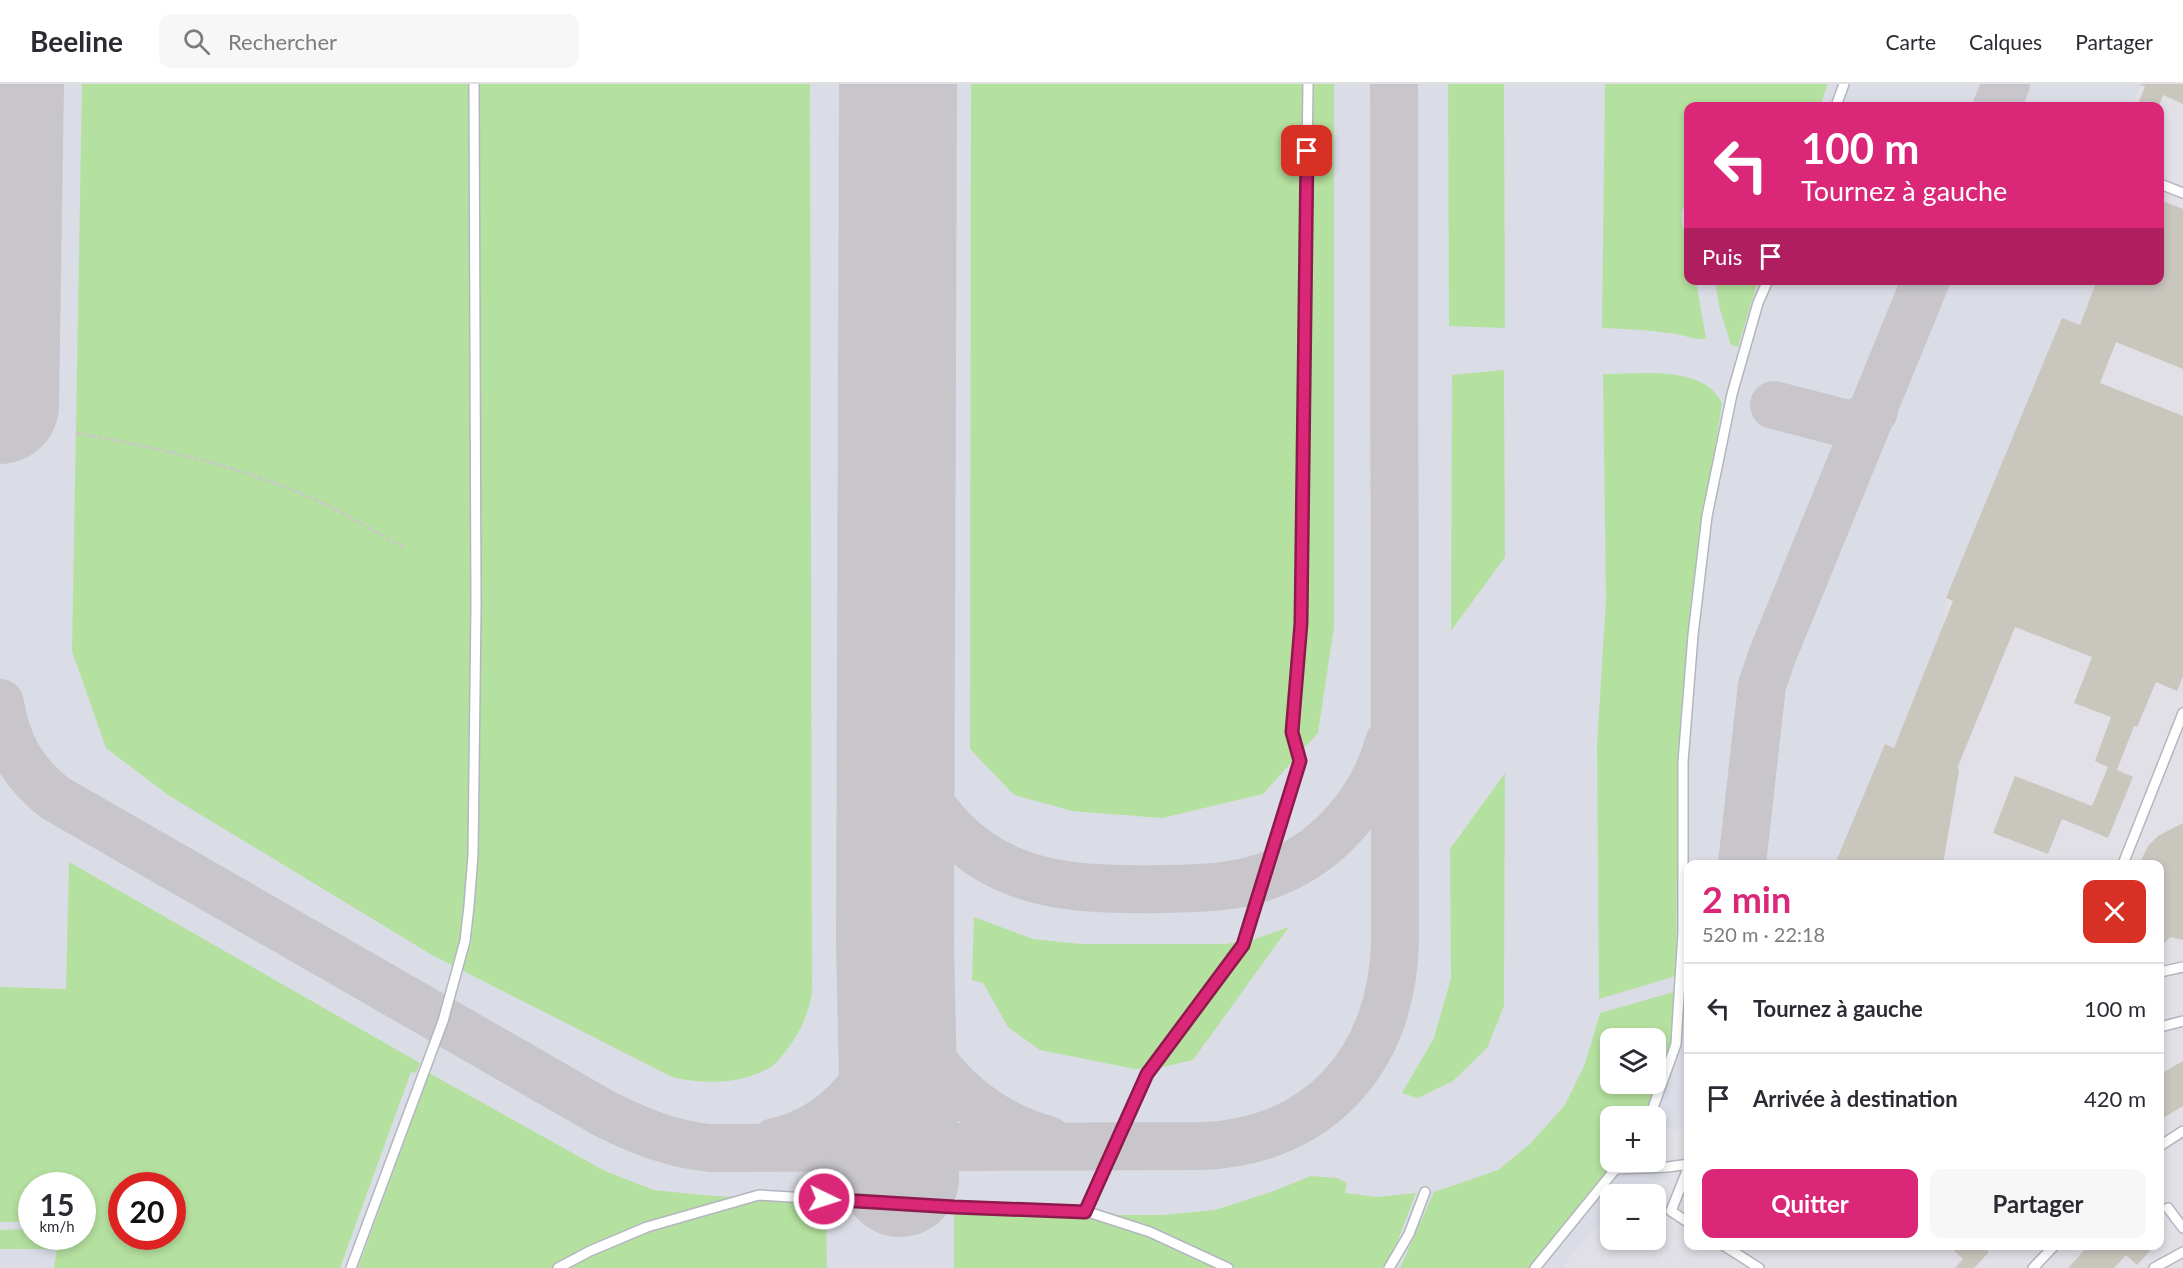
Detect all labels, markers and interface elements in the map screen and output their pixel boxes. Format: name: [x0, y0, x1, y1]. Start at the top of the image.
search box: [159, 14, 579, 68]
text: Beeline: [30, 24, 123, 58]
icon: search: [180, 25, 213, 58]
text: Rechercher: [228, 28, 337, 55]
text: Carte: [1885, 29, 1936, 54]
text: Calques: [1969, 29, 2042, 54]
text: Partager: [2075, 29, 2153, 54]
text: 100 m: [1801, 123, 1919, 173]
pin: [1281, 125, 1332, 176]
icon: left: [1702, 126, 1780, 204]
icon: arrive: [1290, 134, 1323, 167]
text: Tournez à gauche: [1801, 174, 2007, 207]
icon: arrive: [1754, 240, 1787, 273]
text: Puis: [1702, 243, 1742, 270]
text: 2 min: [1702, 877, 1791, 921]
button: close: [2083, 880, 2146, 943]
text: 520 m · 22:18: [1702, 922, 1825, 946]
icon: left: [1702, 992, 1735, 1025]
text: Tournez à gauche: [1753, 995, 1923, 1022]
text: 100 m: [2084, 995, 2146, 1022]
map controls: [1600, 1028, 1666, 1250]
button: layers: [1600, 1028, 1666, 1094]
icon: arrive: [1702, 1082, 1735, 1115]
text: Arrivée à destination: [1753, 1085, 1958, 1112]
text: 420 m: [2084, 1085, 2146, 1112]
button: +: [1600, 1106, 1666, 1172]
position arrow: [792, 1167, 856, 1231]
button: Quitter: [1702, 1169, 1918, 1238]
button: Partager: [1930, 1169, 2146, 1238]
speed limit sign: 20: [108, 1172, 186, 1250]
button: −: [1600, 1184, 1666, 1250]
text: 15: [40, 1186, 74, 1222]
text: km/h: [39, 1217, 75, 1235]

